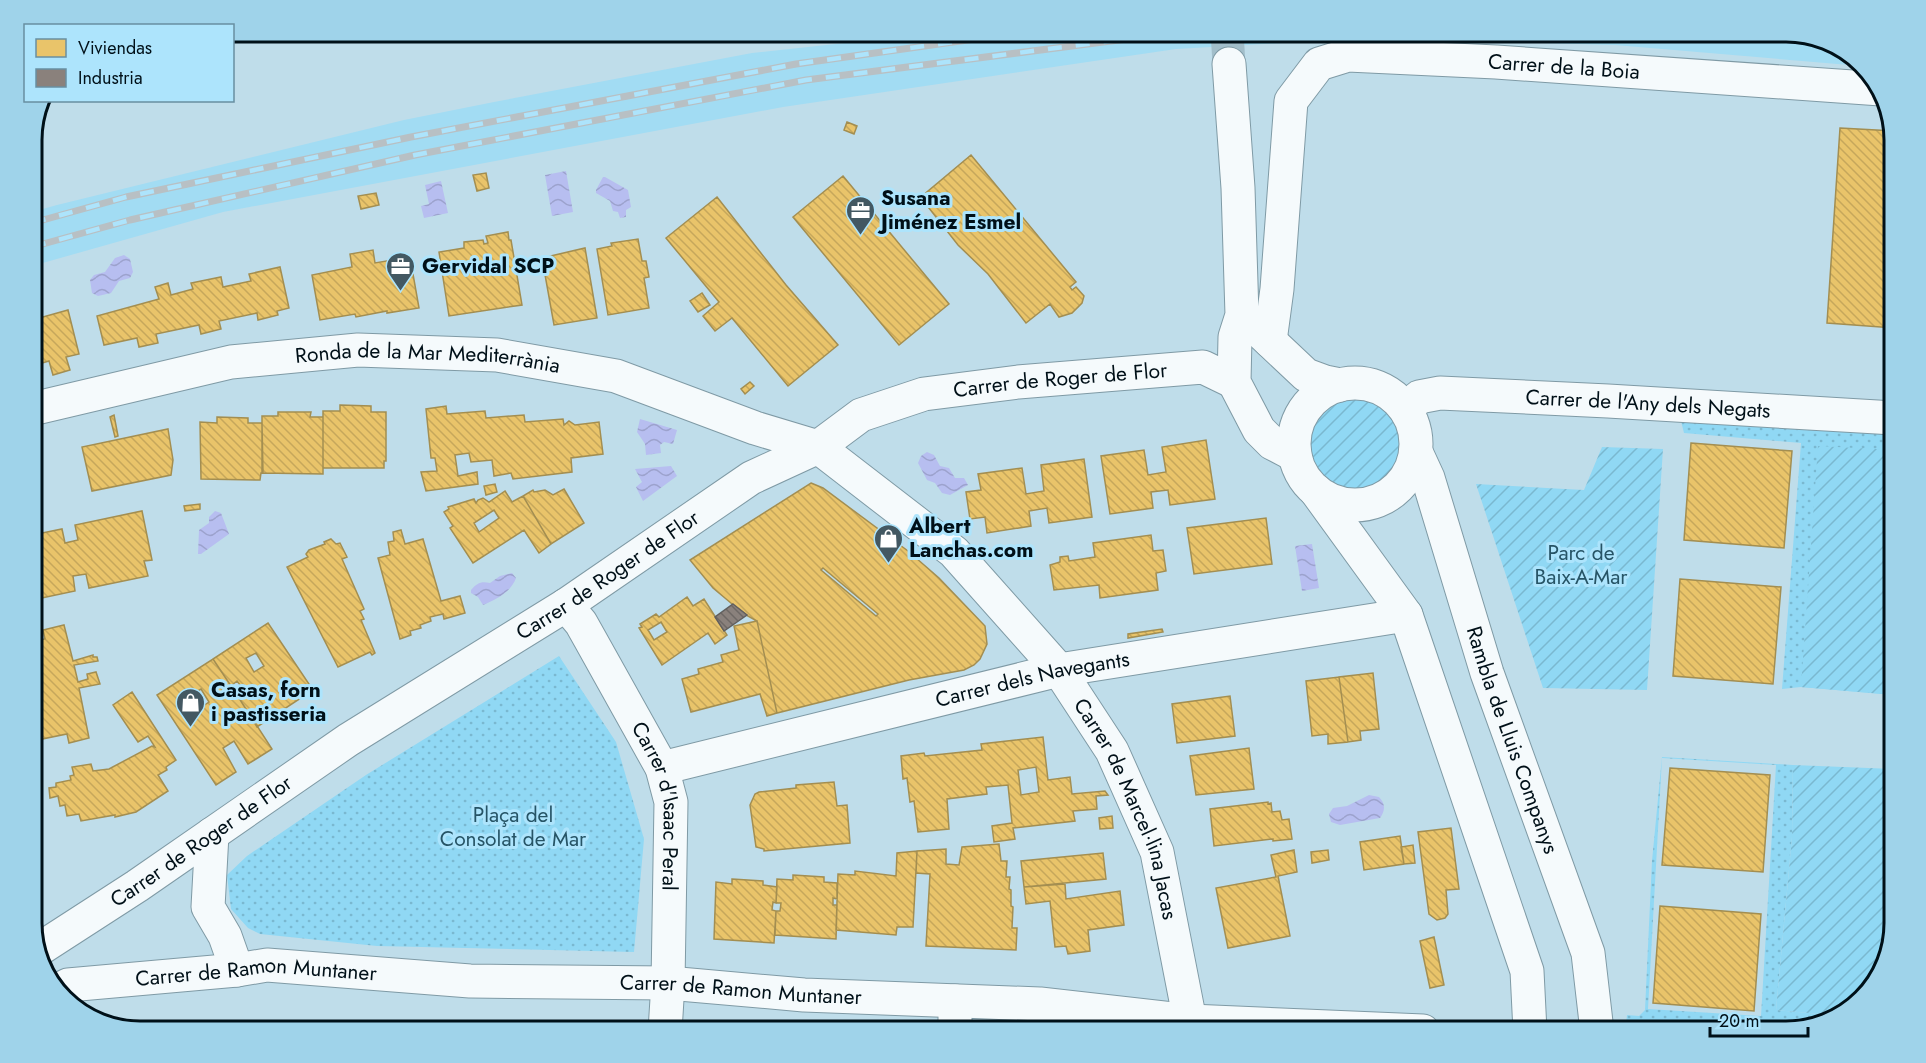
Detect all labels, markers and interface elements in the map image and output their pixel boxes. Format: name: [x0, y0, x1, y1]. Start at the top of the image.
legend: [24, 24, 234, 102]
text: Viviendas: [78, 35, 152, 61]
street label: Carrer de la Boia: [1487, 47, 1641, 87]
text: Industria: [78, 65, 143, 91]
place label: Susana Jiménez Esmel: [877, 183, 1021, 237]
office icon: Susana Jiménez Esmel: [844, 194, 876, 236]
office icon: Gervidal SCP: [385, 250, 417, 292]
place label: Gervidal SCP: [422, 251, 554, 281]
street label: Ronda de la Mar Mediterrània: [294, 335, 563, 381]
street label: Carrer de Roger de Flor: [951, 355, 1169, 405]
street label: Carrer de l'Any dels Negats: [1525, 382, 1771, 426]
street label: Carrer de Roger de Flor: [510, 502, 706, 647]
place label: Albert Lanchas.com: [908, 511, 1033, 565]
shop icon: Albert Lanchas.com: [872, 522, 904, 564]
park label: Parc de Baix-A-Mar: [1534, 538, 1628, 592]
street label: Rambla de Lluis Companys: [1459, 623, 1566, 858]
street label: Carrer dels Navegants: [932, 644, 1132, 715]
place label: Casas, forn i pastisseria: [211, 675, 326, 729]
shop icon: Casas, forn i pastisseria: [174, 686, 206, 728]
street label: Carrer de Marcel·lina Jacas: [1066, 692, 1185, 922]
street label: Carrer d'Isaac Peral: [624, 716, 686, 891]
street label: Carrer de Roger de Flor: [104, 768, 299, 914]
park label: Plaça del Consolat de Mar: [440, 800, 587, 854]
street label: Carrer de Ramon Muntaner: [134, 950, 379, 994]
street label: Carrer de Ramon Muntaner: [620, 968, 863, 1012]
scale bar: [1710, 1000, 1808, 1038]
text: 20 m: [1719, 1008, 1759, 1034]

